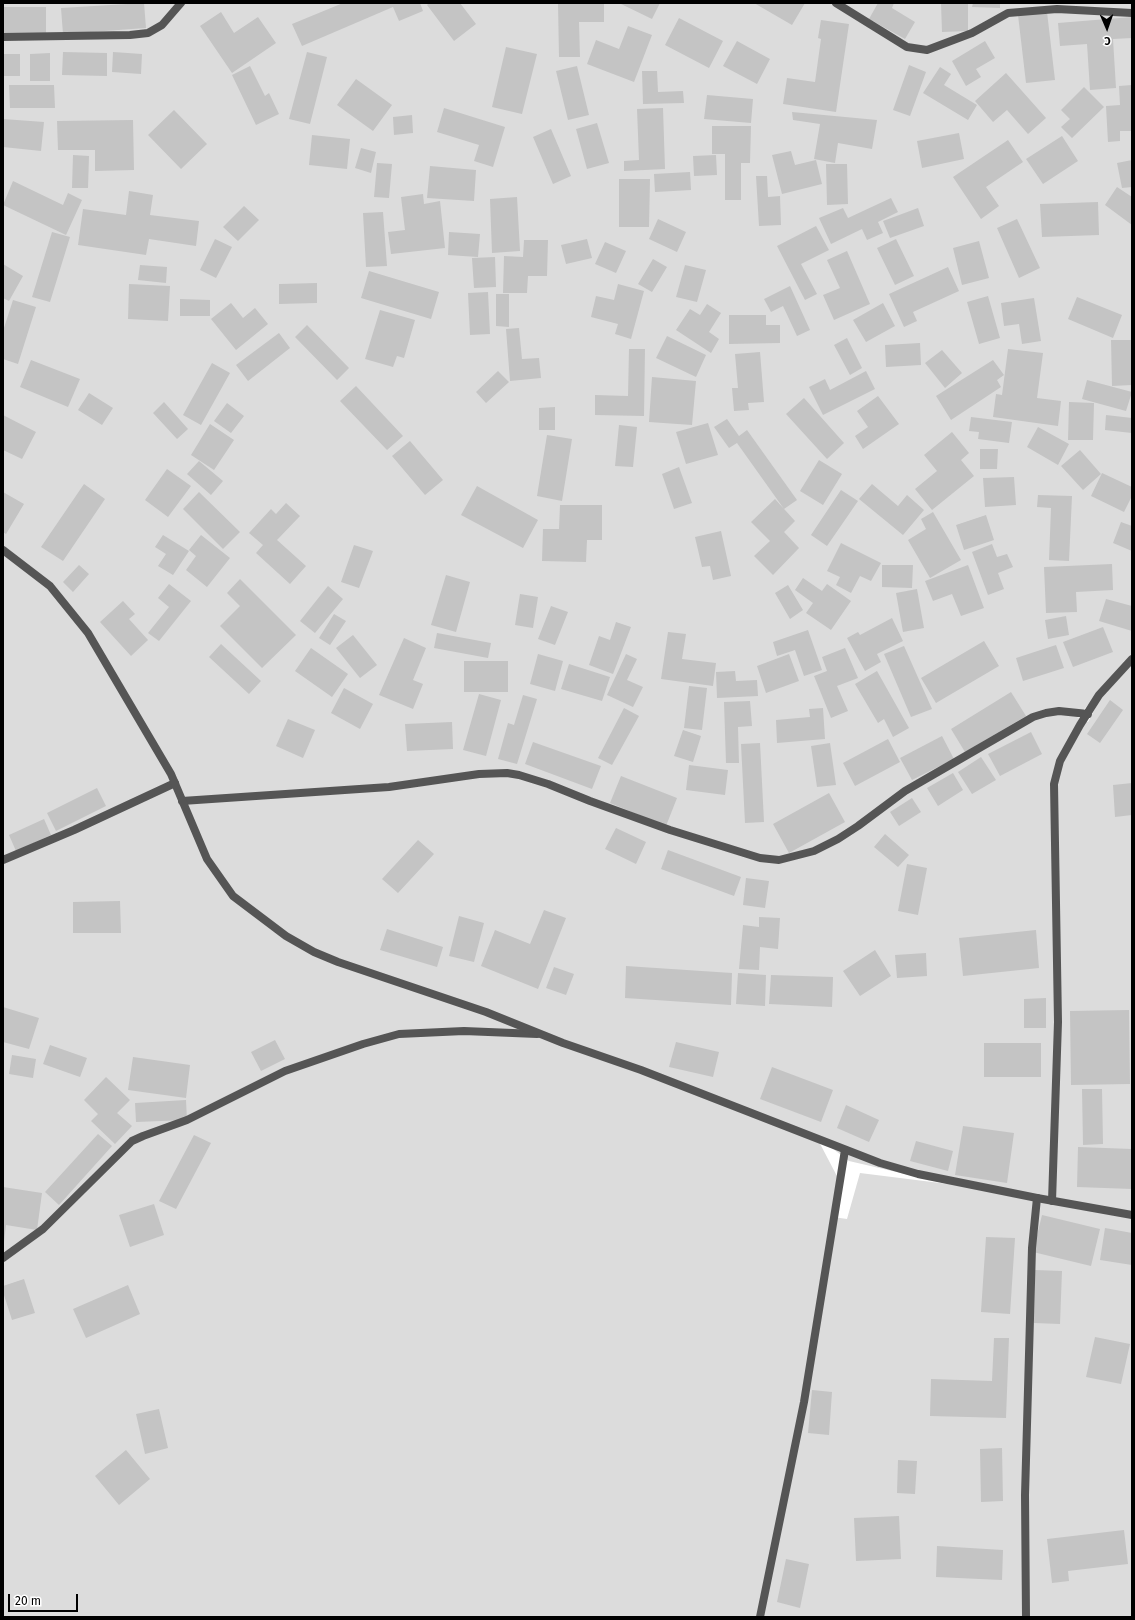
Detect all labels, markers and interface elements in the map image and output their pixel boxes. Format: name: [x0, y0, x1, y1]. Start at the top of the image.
north arrow: [1087, 8, 1127, 48]
text: С: [1104, 34, 1111, 47]
scale bar: [10, 1586, 80, 1612]
text: 20 m: [15, 1594, 41, 1608]

